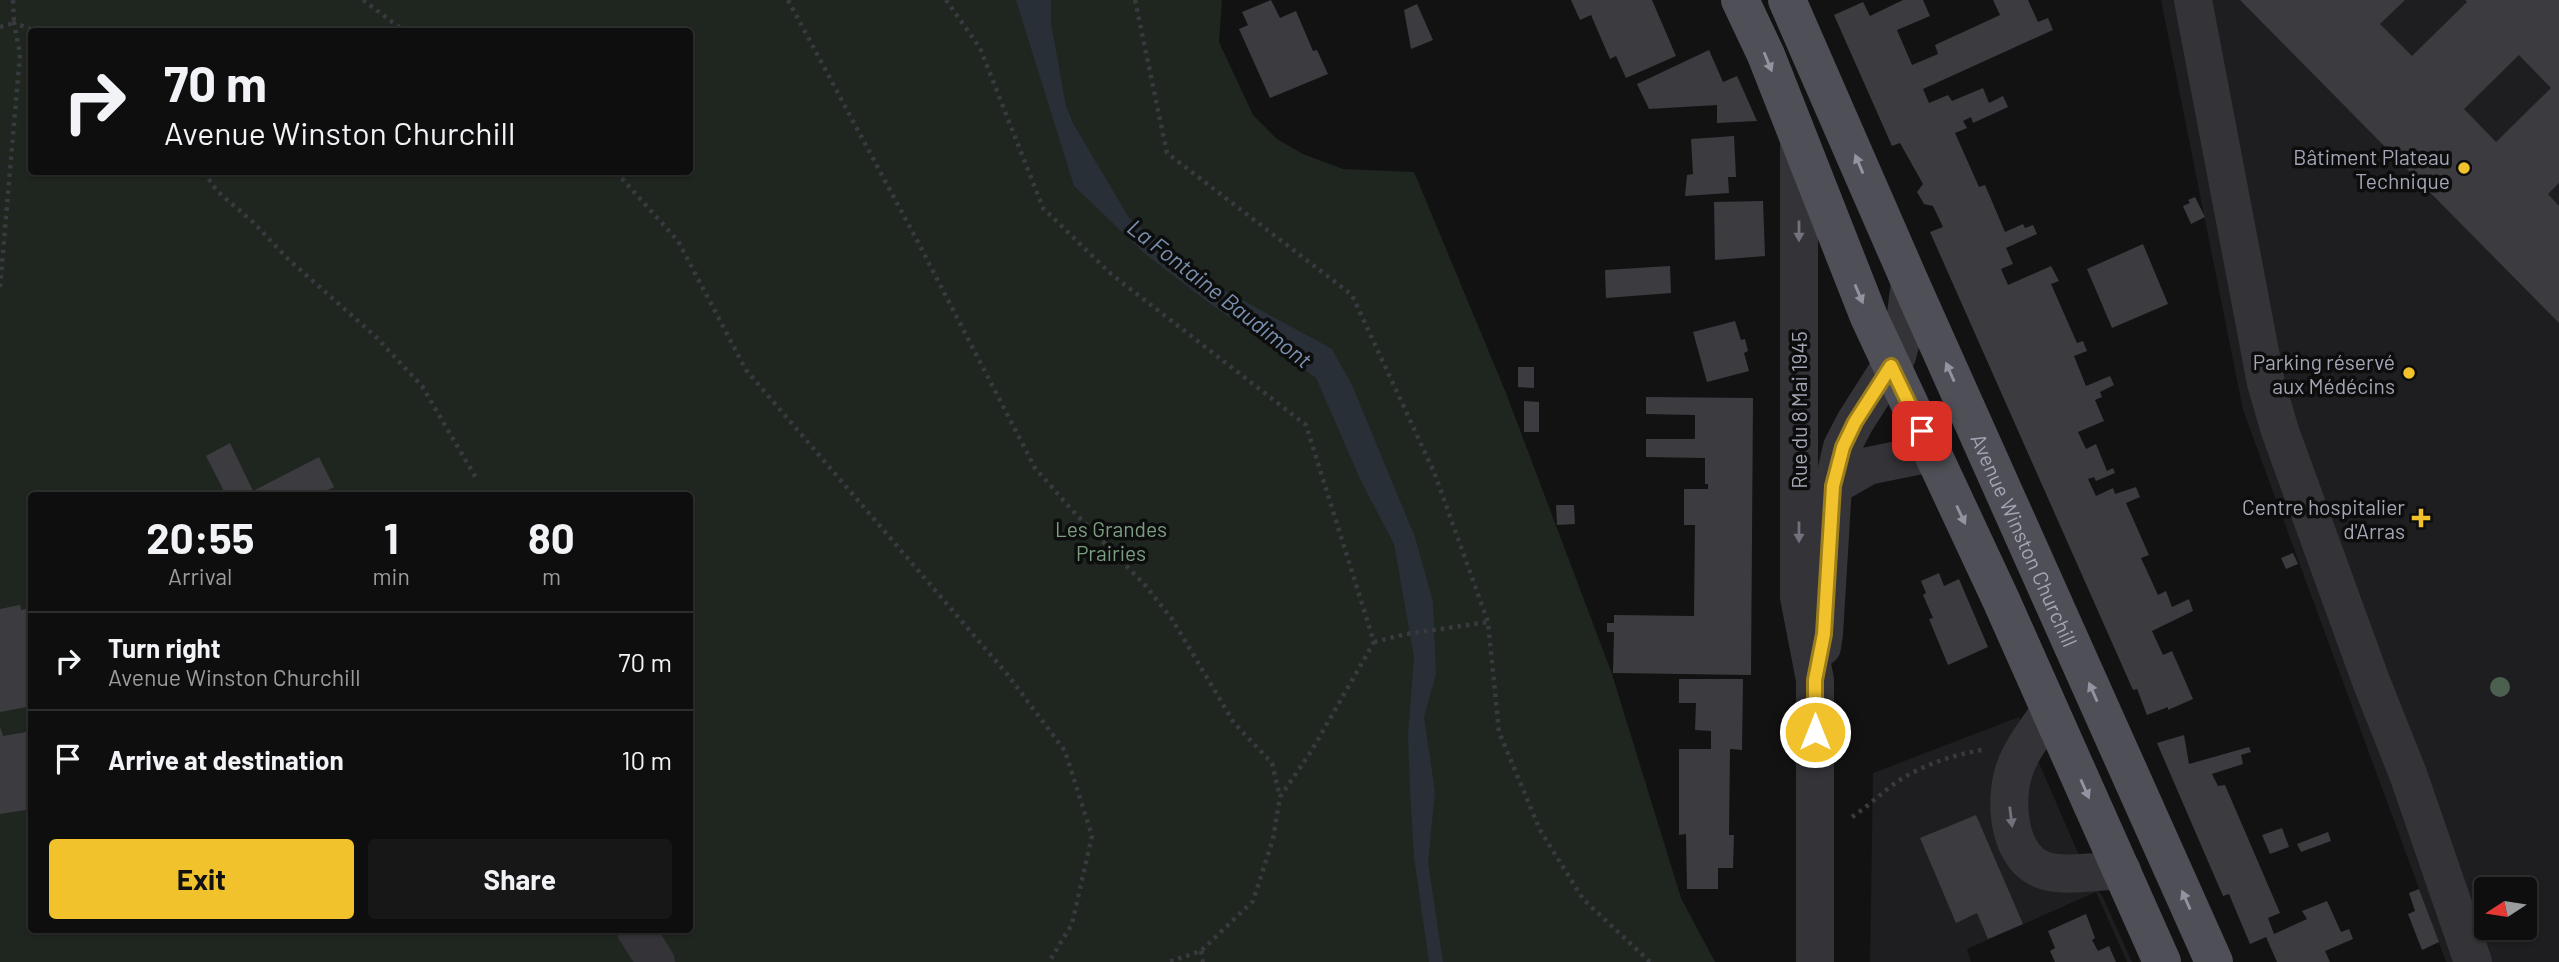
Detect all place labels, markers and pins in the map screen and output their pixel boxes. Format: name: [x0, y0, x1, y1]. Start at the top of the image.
place label: Bâtiment Plateau Technique: [2293, 144, 2450, 193]
marker: Bâtiment Plateau Technique: [2456, 160, 2472, 176]
place label: Parking réservé aux Médécins: [2253, 349, 2395, 398]
marker: Parking réservé aux Médécins: [2401, 365, 2417, 381]
pin: [1892, 401, 1952, 461]
place label: Centre hospitalier d'Arras: [2242, 494, 2405, 543]
marker: Centre hospitalier d'Arras: [2411, 508, 2431, 528]

